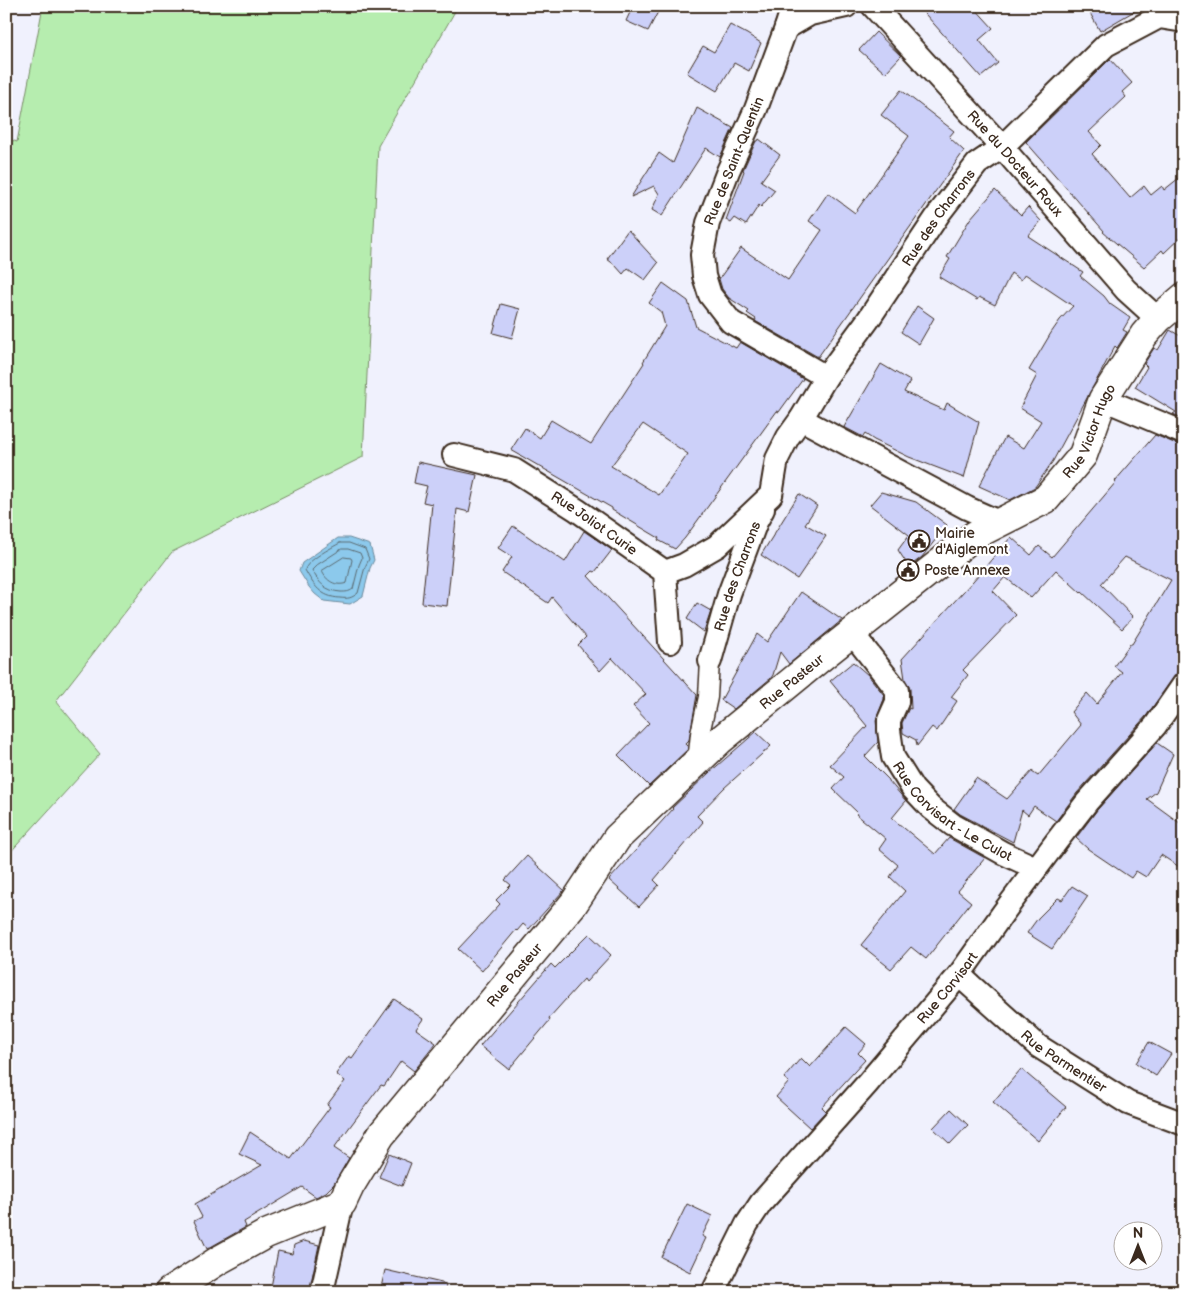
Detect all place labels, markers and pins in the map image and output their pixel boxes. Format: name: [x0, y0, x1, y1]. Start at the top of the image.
place label: Mairie d'Aiglemont: [935, 525, 1009, 558]
public building icon: Mairie d'Aiglemont: [907, 529, 931, 553]
public building icon: Poste Annexe: [896, 558, 920, 582]
place label: Poste Annexe: [924, 562, 1010, 579]

